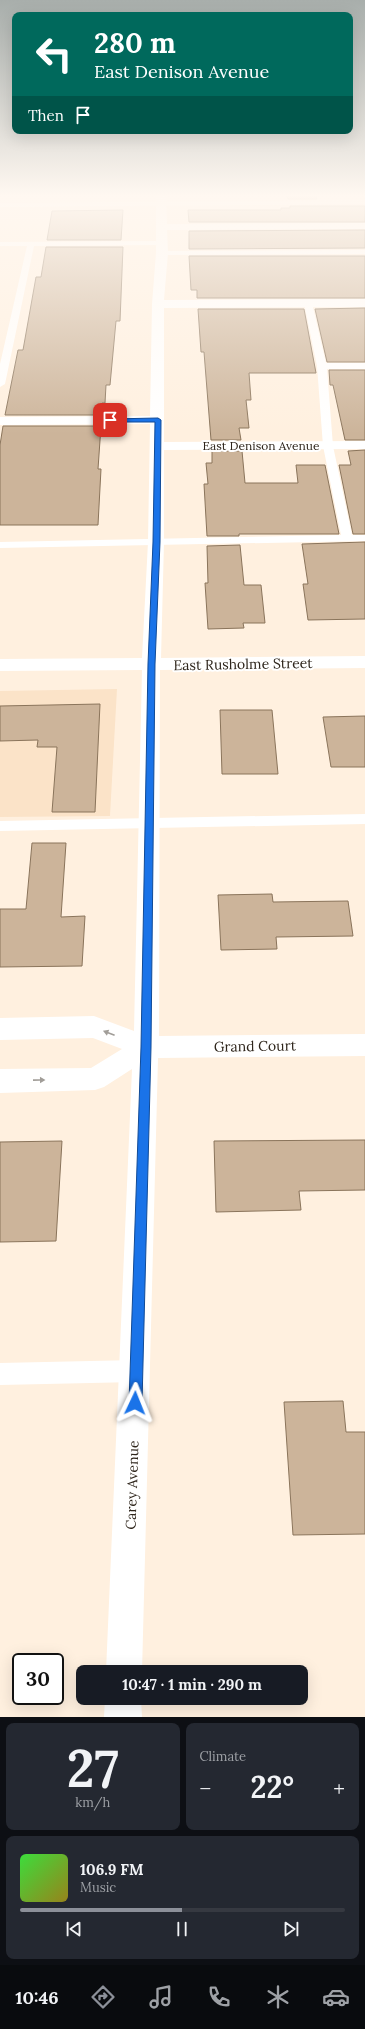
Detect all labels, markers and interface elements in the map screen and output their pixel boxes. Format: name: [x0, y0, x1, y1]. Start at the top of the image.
text: 280 m: [94, 25, 176, 61]
icon: left: [28, 28, 80, 80]
text: East Denison Avenue: [94, 60, 269, 83]
icon: arrive: [72, 104, 94, 126]
text: Then: [28, 106, 64, 125]
pin: [93, 403, 127, 437]
icon: arrive: [99, 409, 121, 431]
street label: East Denison Avenue: [203, 438, 320, 453]
street label: East Rusholme Street: [173, 654, 313, 674]
one-way arrow: [103, 1030, 115, 1036]
street label: Grand Court: [214, 1036, 297, 1056]
one-way arrow: [33, 1077, 46, 1083]
position arrow: [114, 1382, 156, 1424]
street label: Carey Avenue: [121, 1440, 143, 1530]
speed limit sign: 30: [12, 1653, 64, 1705]
text: 10:47 · 1 min · 290 m: [122, 1675, 262, 1694]
text: 27: [67, 1735, 119, 1801]
text: Climate: [200, 1748, 246, 1765]
text: 22°: [251, 1768, 294, 1806]
text: −: [200, 1774, 211, 1802]
text: +: [333, 1774, 345, 1802]
text: km/h: [75, 1794, 110, 1811]
text: 106.9 FM: [80, 1860, 143, 1879]
text: Music: [80, 1879, 116, 1896]
icon: previous: [63, 1918, 85, 1940]
icon: pause: [171, 1918, 193, 1940]
icon: next: [280, 1918, 302, 1940]
icon: directions: [89, 1983, 117, 2011]
icon: music: [147, 1983, 175, 2011]
icon: phone: [205, 1983, 233, 2011]
icon: climate: [264, 1983, 292, 2011]
icon: car: [322, 1983, 350, 2011]
text: 10:46: [15, 1986, 59, 2009]

